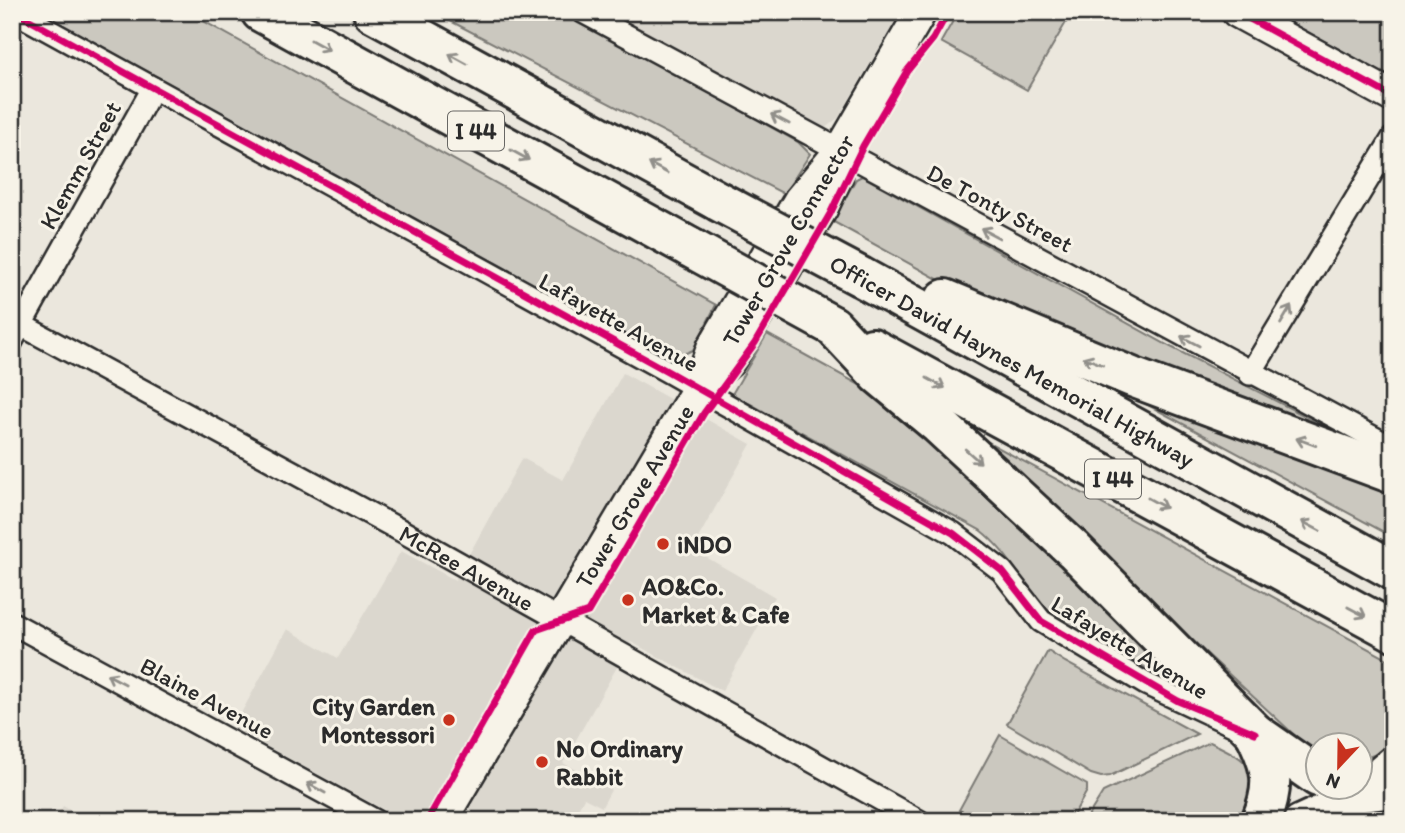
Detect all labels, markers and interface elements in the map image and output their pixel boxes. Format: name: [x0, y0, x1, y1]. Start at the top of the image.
one-way arrow: [310, 38, 330, 52]
one-way arrow: [449, 52, 469, 66]
street label: Klemm Street: [33, 96, 127, 234]
road number: I 44: [448, 112, 504, 150]
one-way arrow: [770, 112, 791, 125]
street label: Tower Grove Connector: [716, 129, 861, 351]
one-way arrow: [509, 148, 529, 162]
street label: De Tonty Street: [922, 157, 1078, 259]
one-way arrow: [648, 161, 669, 174]
one-way arrow: [981, 226, 1001, 240]
street label: Officer David Haynes Memorial Highway: [825, 248, 1199, 474]
street label: Lafayette Avenue: [534, 266, 704, 378]
one-way arrow: [1279, 306, 1293, 326]
one-way arrow: [1181, 334, 1201, 348]
one-way arrow: [1082, 354, 1104, 367]
one-way arrow: [925, 376, 946, 390]
street label: Tower Grove Avenue: [568, 399, 700, 593]
one-way arrow: [1295, 435, 1317, 447]
one-way arrow: [964, 448, 982, 464]
road number: I 44: [1085, 460, 1141, 499]
one-way arrow: [1146, 497, 1167, 510]
street label: McRee Avenue: [395, 518, 539, 617]
one-way arrow: [1301, 519, 1322, 532]
place label: iNDO: [677, 530, 732, 559]
marker: iNDO: [655, 536, 671, 552]
place label: AO&Co. Market & Cafe: [641, 572, 790, 629]
street label: Lafayette Avenue: [1046, 589, 1214, 705]
marker: AO&Co. Market & Cafe: [620, 592, 636, 608]
one-way arrow: [1346, 606, 1367, 619]
street label: Blaine Avenue: [135, 651, 279, 745]
one-way arrow: [106, 672, 127, 685]
place label: City Garden Montessori: [312, 692, 435, 749]
marker: City Garden Montessori: [441, 712, 457, 728]
north arrow: [1304, 732, 1374, 802]
place label: No Ordinary Rabbit: [556, 734, 683, 791]
marker: No Ordinary Rabbit: [534, 754, 550, 770]
text: N: [1323, 768, 1343, 794]
one-way arrow: [306, 781, 327, 794]

